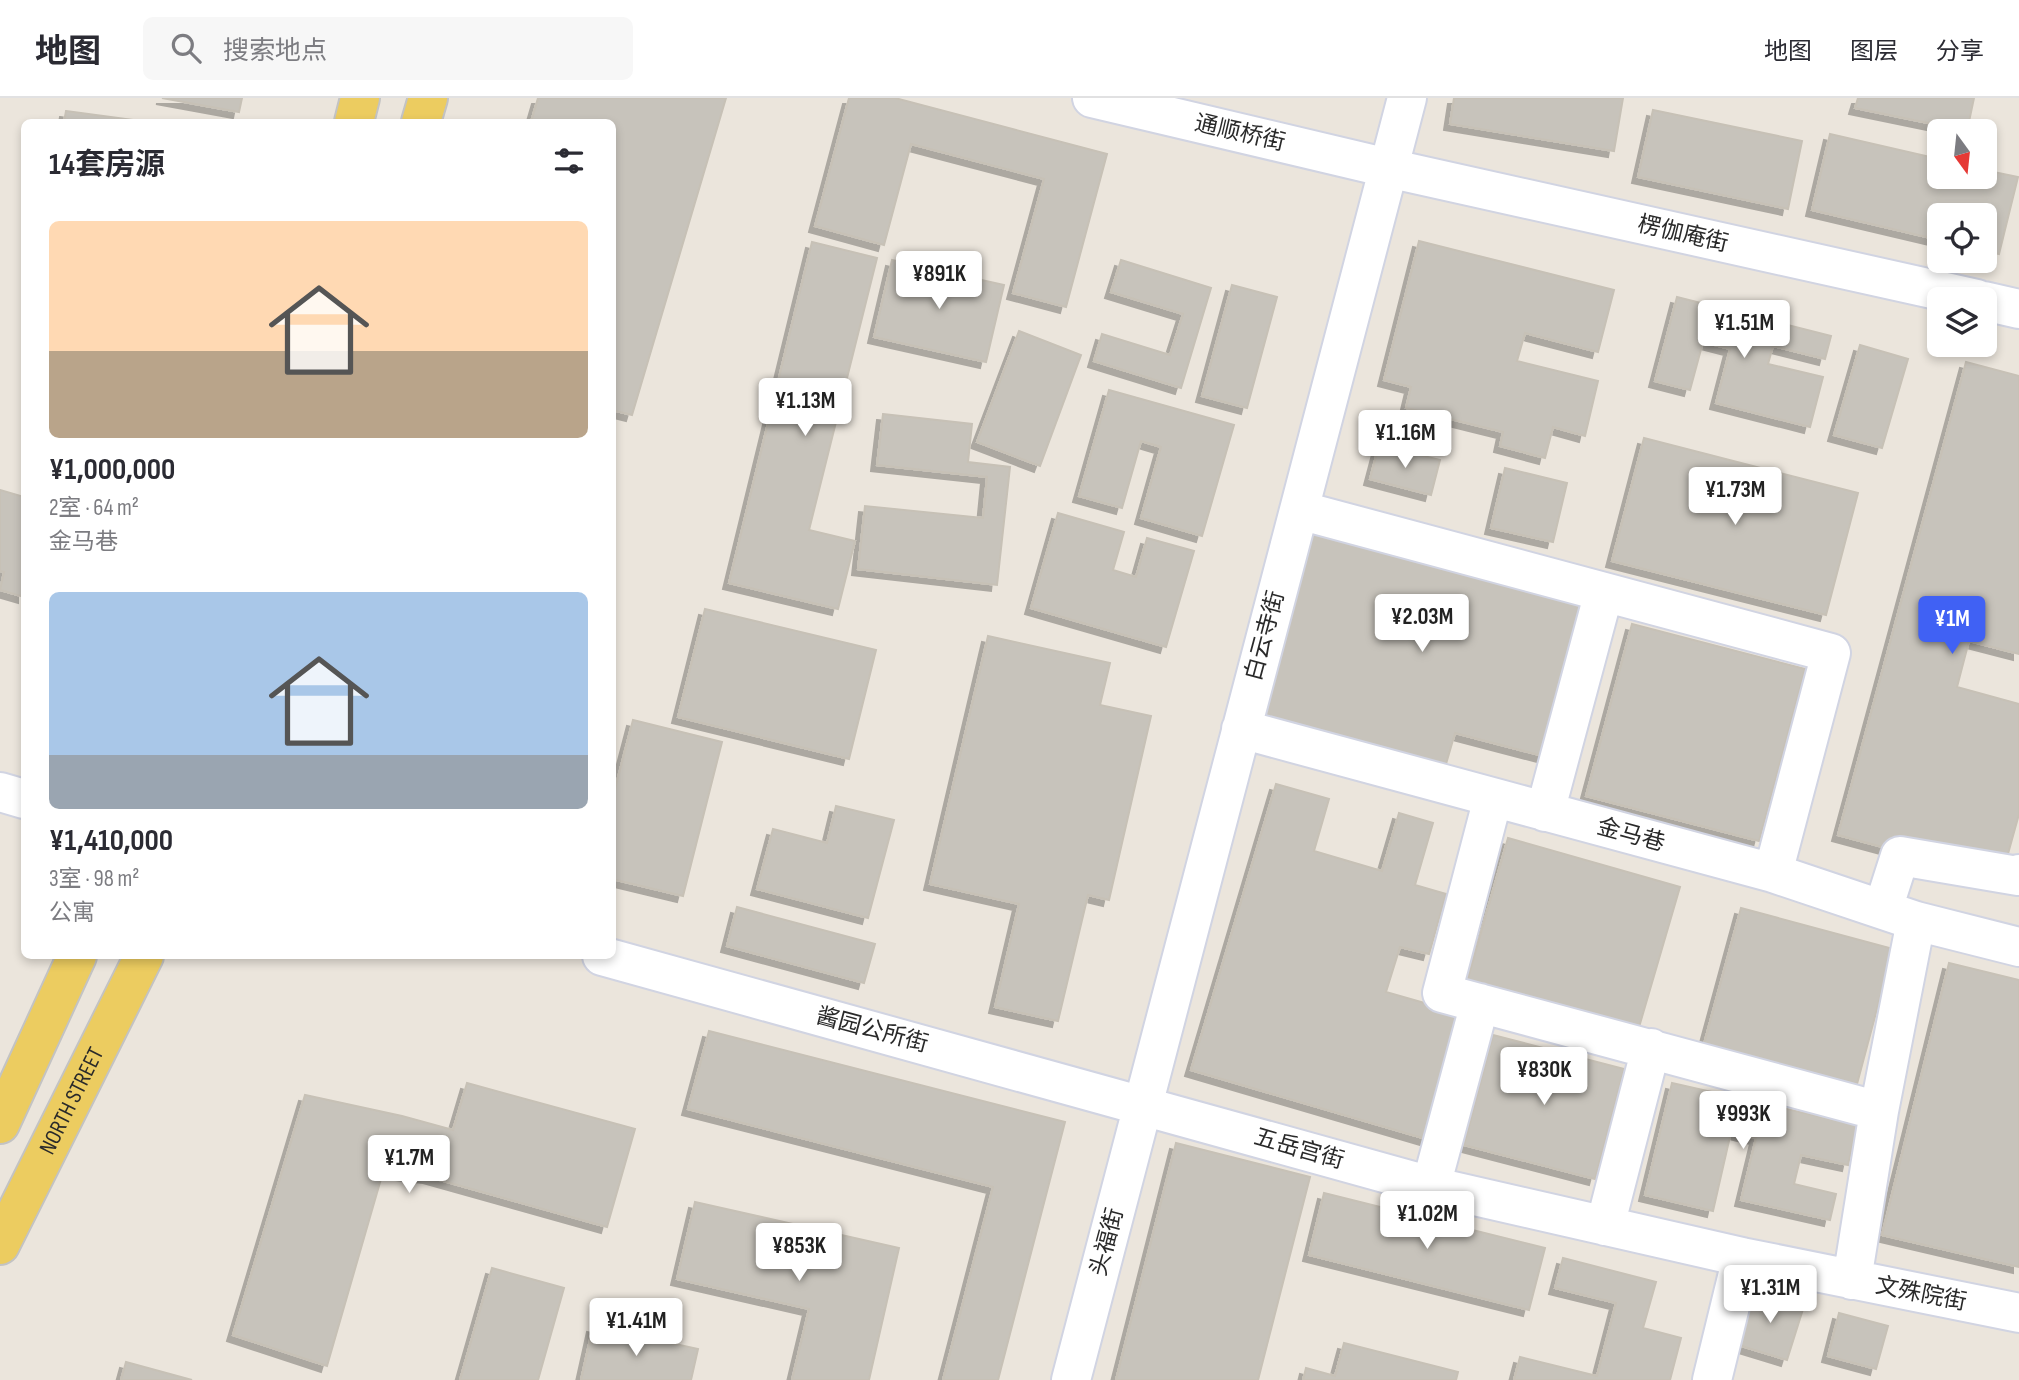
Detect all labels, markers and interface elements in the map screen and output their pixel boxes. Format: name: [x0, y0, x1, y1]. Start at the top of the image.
search box: [143, 17, 633, 80]
icon: search: [167, 29, 205, 67]
text: 地图: [35, 32, 101, 72]
text: 搜索地点: [223, 36, 327, 67]
text: 地图: [1764, 37, 1812, 66]
text: 图层: [1850, 37, 1898, 66]
text: 分享: [1936, 37, 1984, 66]
street label: 通顺桥街: [1192, 109, 1288, 157]
north arrow: [1927, 119, 1997, 189]
map controls: [1927, 119, 1997, 357]
icon: filters: [550, 142, 588, 180]
text: 14套房源: [49, 147, 165, 183]
button: locate: [1927, 203, 1997, 273]
street label: 楞伽庵街: [1635, 210, 1731, 258]
pin: ¥891K: [890, 252, 988, 311]
text: ¥891K: [912, 260, 966, 288]
icon: home: [256, 267, 382, 393]
button: layers: [1927, 287, 1997, 357]
pin: ¥1.51M: [1687, 300, 1801, 360]
text: ¥1.51M: [1714, 309, 1774, 337]
pin: ¥1.13M: [748, 378, 862, 438]
text: ¥1.13M: [775, 387, 835, 415]
pin: ¥1.16M: [1348, 410, 1462, 470]
text: ¥1.16M: [1374, 419, 1436, 447]
text: ¥1,000,000: [49, 452, 175, 488]
pin: ¥1.73M: [1678, 468, 1792, 527]
text: ¥1.73M: [1705, 476, 1765, 504]
text: 2室 · 64 m²: [49, 494, 139, 522]
text: 金马巷: [49, 528, 118, 556]
street label: 白云寺街: [1240, 588, 1290, 684]
pin: ¥2.03M: [1365, 594, 1479, 654]
pin: ¥1M: [1918, 596, 1986, 656]
text: ¥2.03M: [1391, 603, 1453, 631]
text: ¥1M: [1934, 605, 1970, 633]
icon: home: [256, 638, 382, 764]
street label: 金马巷: [1594, 813, 1668, 857]
text: ¥1,410,000: [49, 823, 173, 859]
text: 3室 · 98 m²: [49, 865, 139, 893]
text: 公寓: [49, 899, 95, 927]
street label: 酱园公所街: [813, 1002, 931, 1058]
street label: NORTH STREET: [33, 1043, 110, 1159]
pin: ¥830K: [1495, 1048, 1593, 1107]
text: ¥830K: [1516, 1056, 1572, 1084]
pin: ¥993K: [1694, 1091, 1792, 1151]
text: ¥993K: [1715, 1100, 1771, 1128]
street label: 五岳宫街: [1251, 1123, 1347, 1175]
pin: ¥1.7M: [360, 1136, 458, 1195]
text: ¥1.7M: [384, 1144, 434, 1172]
pin: ¥1.02M: [1370, 1192, 1484, 1251]
text: ¥1.02M: [1396, 1200, 1458, 1228]
street label: 头福街: [1085, 1205, 1129, 1279]
pin: ¥853K: [750, 1224, 848, 1283]
text: ¥853K: [772, 1232, 826, 1260]
pin: ¥1.31M: [1713, 1266, 1827, 1325]
street label: 文殊院街: [1873, 1271, 1969, 1317]
text: ¥1.31M: [1740, 1274, 1800, 1302]
pin: ¥1.41M: [579, 1298, 693, 1358]
text: ¥1.41M: [605, 1307, 667, 1335]

